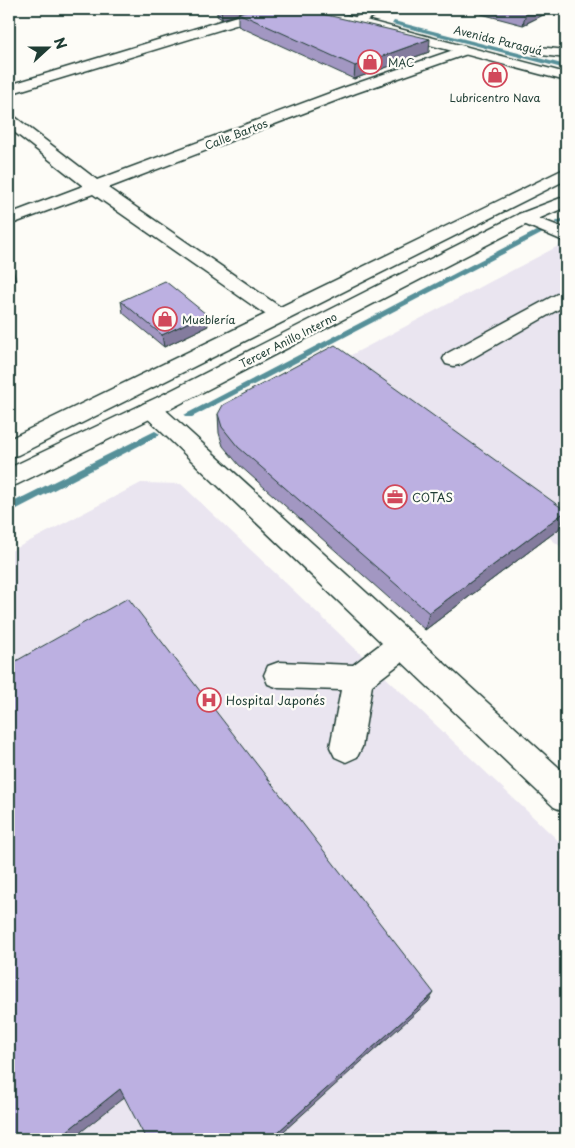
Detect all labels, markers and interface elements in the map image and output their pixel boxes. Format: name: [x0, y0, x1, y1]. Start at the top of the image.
street label: Avenida Paraguá: [452, 21, 544, 59]
north arrow: [22, 22, 72, 72]
text: N: [49, 34, 72, 52]
shop icon: MAC: [357, 49, 383, 75]
place label: MAC: [388, 54, 415, 71]
shop icon: Lubricentro Nava: [482, 62, 508, 88]
place label: Lubricentro Nava: [449, 89, 541, 106]
street label: Calle Bartos: [202, 114, 270, 154]
shop icon: Mueblería: [152, 306, 178, 332]
street label: Tercer Anillo Interno: [236, 308, 340, 372]
place label: Mueblería: [182, 311, 235, 328]
office icon: COTAS: [382, 484, 408, 510]
place label: COTAS: [412, 488, 453, 506]
hospital icon: Hospital Japonés: [196, 687, 222, 713]
place label: Hospital Japonés: [226, 691, 326, 709]

